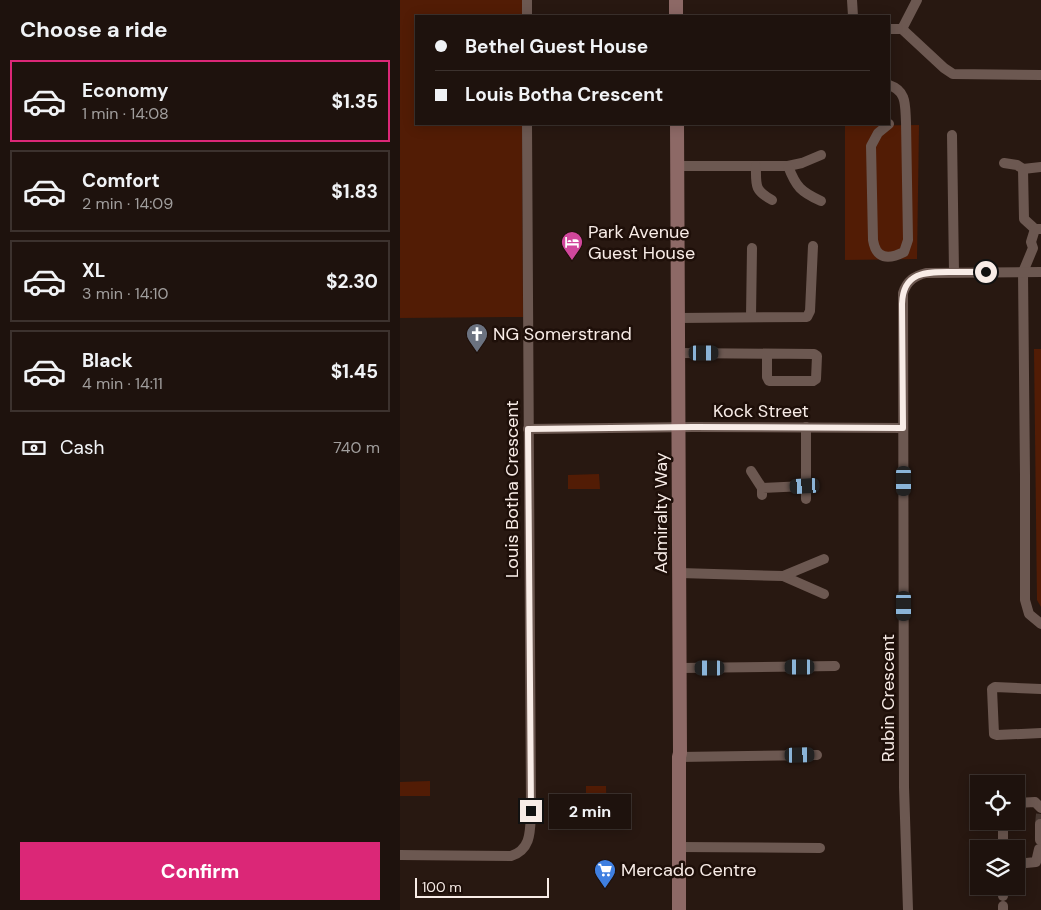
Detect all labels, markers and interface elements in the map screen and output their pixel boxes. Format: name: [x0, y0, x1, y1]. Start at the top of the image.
text: Choose a ride: [20, 15, 168, 44]
text: Bethel Guest House: [465, 34, 648, 59]
text: Economy: [82, 78, 169, 103]
icon: car: [22, 79, 67, 124]
text: Louis Botha Crescent: [465, 82, 663, 107]
text: $1.35: [332, 89, 378, 114]
text: 1 min · 14:08: [82, 103, 169, 124]
text: Comfort: [82, 168, 160, 193]
icon: car: [22, 169, 67, 214]
text: $1.83: [331, 179, 378, 204]
text: 2 min · 14:09: [82, 193, 173, 214]
place label: Park Avenue Guest House: [588, 220, 695, 265]
hotel icon: Park Avenue Guest House: [560, 230, 584, 261]
text: XL: [82, 258, 105, 283]
icon: car: [22, 259, 67, 304]
route start: [975, 261, 997, 283]
text: $2.30: [326, 269, 378, 294]
text: 3 min · 14:10: [82, 283, 169, 304]
church icon: NG Somerstrand: [465, 322, 489, 353]
place label: NG Somerstrand: [493, 322, 632, 346]
car: [689, 346, 719, 361]
text: Black: [82, 348, 133, 373]
icon: car: [22, 349, 67, 394]
text: $1.45: [331, 359, 378, 384]
text: 4 min · 14:11: [82, 373, 163, 394]
street label: Kock Street: [713, 399, 809, 423]
street label: Louis Botha Crescent: [500, 400, 524, 578]
icon: cash: [20, 434, 48, 462]
text: Cash: [60, 435, 104, 460]
text: 740 m: [333, 437, 380, 458]
street label: Admiralty Way: [649, 452, 673, 574]
car: [896, 466, 911, 496]
car: [789, 478, 820, 494]
car: [896, 591, 911, 621]
street label: Rubin Crescent: [876, 634, 900, 762]
car: [785, 660, 815, 675]
car: [695, 661, 725, 676]
car: [784, 747, 815, 763]
map controls: [970, 775, 1025, 895]
button: locate: [970, 775, 1025, 830]
callout: 2 min: [548, 794, 631, 828]
route end: [520, 800, 542, 822]
text: 2 min: [569, 801, 611, 822]
button: layers: [970, 840, 1025, 895]
button: Confirm: [20, 842, 380, 900]
supermarket icon: Mercado Centre: [593, 858, 617, 889]
place label: Mercado Centre: [621, 858, 757, 882]
scale bar: [415, 875, 549, 898]
text: 100 m: [422, 878, 462, 896]

